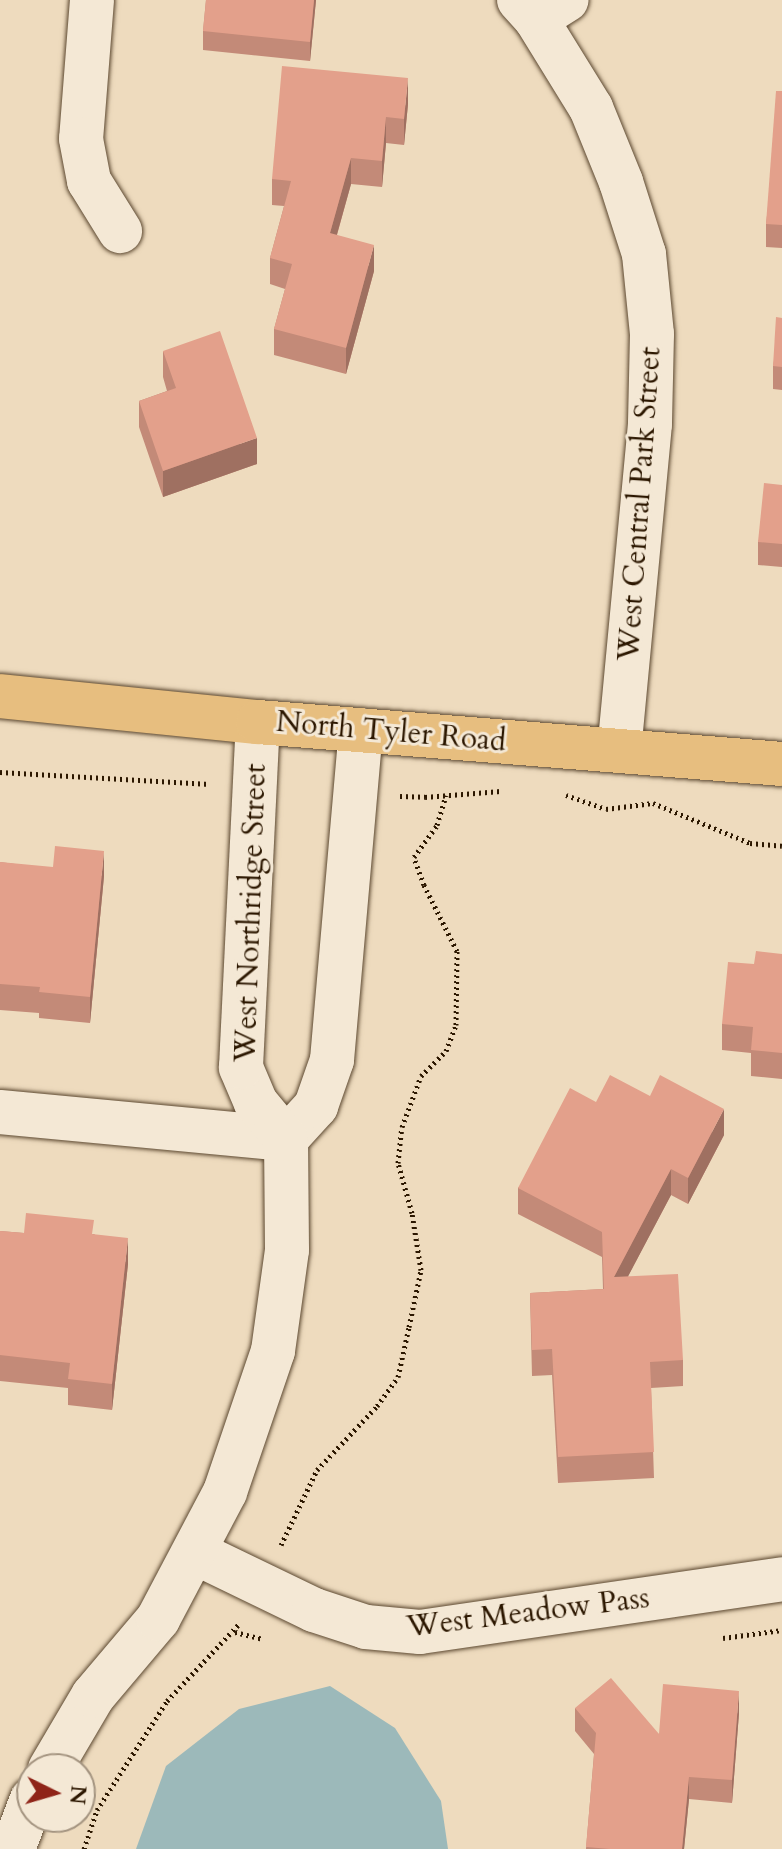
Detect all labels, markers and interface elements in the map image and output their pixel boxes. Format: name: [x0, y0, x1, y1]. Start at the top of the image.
street label: West Central Park Street: [611, 346, 669, 662]
street label: North Tyler Road: [274, 704, 508, 760]
street label: West Northridge Street: [228, 763, 274, 1063]
street label: West Meadow Pass: [405, 1580, 651, 1646]
north arrow: [16, 1753, 96, 1833]
text: N: [62, 1784, 94, 1806]

